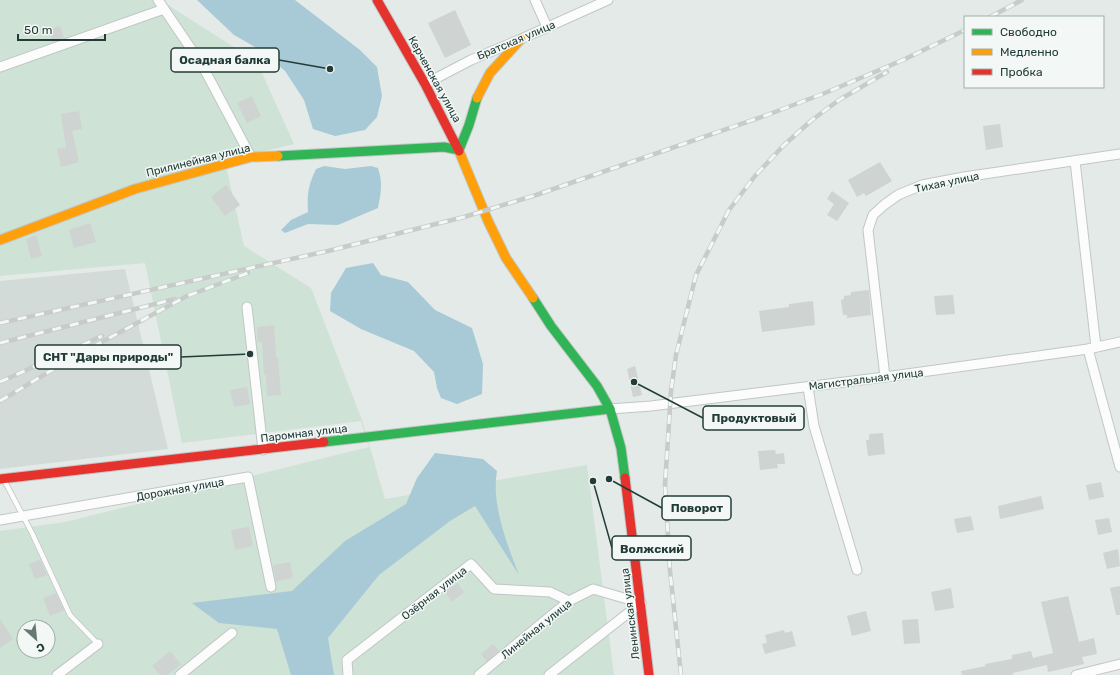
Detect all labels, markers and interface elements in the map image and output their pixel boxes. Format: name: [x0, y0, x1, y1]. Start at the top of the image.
scale bar: [18, 16, 105, 42]
legend: [964, 16, 1104, 88]
street label: Братская улица: [475, 18, 557, 63]
text: 50 m: [24, 23, 52, 37]
text: Свободно: [1000, 25, 1057, 39]
street label: Керченская улица: [405, 34, 464, 125]
text: Медленно: [1000, 45, 1059, 59]
callout: Осадная балка: [171, 48, 279, 72]
text: Осадная балка: [179, 53, 271, 67]
text: Пробка: [1000, 65, 1043, 79]
street label: Прилинейная улица: [145, 141, 252, 180]
street label: Тихая улица: [914, 169, 980, 196]
callout: СНТ "Дары природы": [35, 345, 181, 369]
text: СНТ "Дары природы": [43, 350, 173, 364]
street label: Магистральная улица: [808, 366, 924, 393]
callout: Продуктовый: [703, 406, 804, 430]
text: Продуктовый: [712, 411, 797, 425]
street label: Паромная улица: [260, 422, 348, 445]
street label: Дорожная улица: [135, 475, 225, 504]
callout: Поворот: [662, 496, 731, 520]
text: Поворот: [671, 501, 724, 515]
callout: Волжский: [612, 536, 691, 560]
text: Волжский: [620, 542, 684, 556]
street label: Озёрная улица: [399, 564, 469, 623]
street label: Ленинская улица: [618, 567, 643, 661]
street label: Линейная улица: [498, 597, 574, 662]
north arrow: [16, 619, 56, 659]
text: С: [34, 640, 47, 655]

